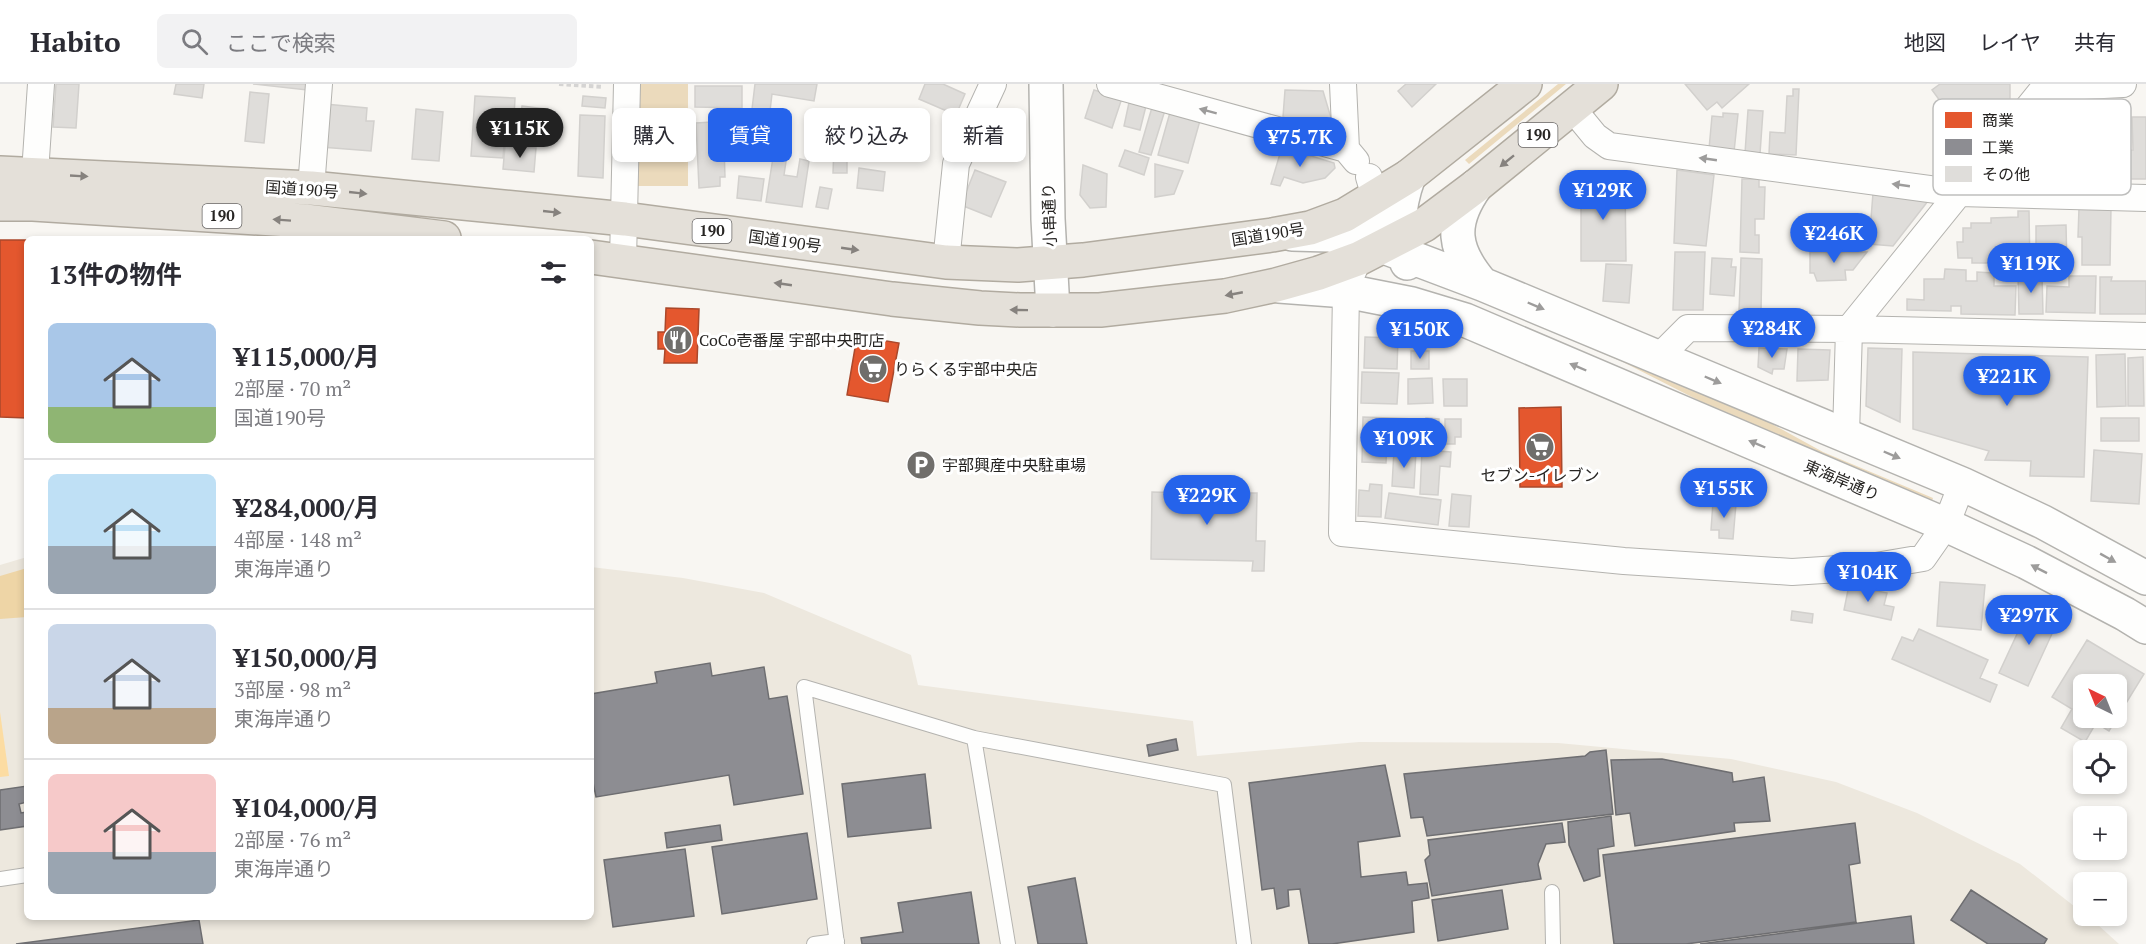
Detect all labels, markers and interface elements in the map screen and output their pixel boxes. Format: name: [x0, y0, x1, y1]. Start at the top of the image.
search box: [157, 14, 577, 68]
text: Habito: [30, 23, 121, 60]
icon: search: [178, 25, 211, 58]
text: ここで検索: [226, 28, 336, 57]
text: 地図: [1904, 28, 1946, 56]
text: レイヤ: [1979, 28, 2041, 56]
text: 共有: [2074, 28, 2116, 56]
legend: [1933, 99, 2131, 195]
one-way arrow: [1199, 106, 1217, 115]
pin: ¥115K: [478, 108, 562, 159]
chip: 購入: [612, 108, 696, 162]
chip: 賃貸: [708, 108, 792, 162]
chip: 絞り込み: [804, 108, 930, 162]
chip: 新着: [942, 108, 1026, 162]
text: 商業: [1982, 109, 2014, 131]
text: ¥115K: [490, 114, 550, 141]
pin: ¥75.7K: [1251, 117, 1349, 168]
text: ¥75.7K: [1267, 123, 1333, 150]
road number: 190: [1518, 123, 1558, 147]
text: 工業: [1982, 136, 2014, 158]
one-way arrow: [1500, 154, 1515, 167]
one-way arrow: [1698, 155, 1717, 164]
text: その他: [1982, 163, 2030, 185]
pin: ¥129K: [1561, 170, 1645, 221]
one-way arrow: [70, 171, 89, 180]
street label: 国道190号: [265, 175, 339, 203]
text: ¥129K: [1573, 176, 1633, 203]
one-way arrow: [1892, 180, 1911, 189]
street label: 小串通り: [1037, 183, 1061, 247]
one-way arrow: [348, 188, 367, 198]
road number: 190: [202, 204, 242, 228]
one-way arrow: [542, 207, 561, 217]
pin: ¥246K: [1792, 213, 1876, 264]
one-way arrow: [272, 215, 291, 224]
street label: 国道190号: [1230, 217, 1306, 251]
road number: 190: [692, 219, 732, 243]
text: ¥246K: [1804, 219, 1864, 246]
street label: 国道190号: [747, 225, 823, 257]
pin: ¥119K: [1989, 243, 2073, 294]
one-way arrow: [840, 245, 859, 254]
text: ¥119K: [2001, 249, 2061, 276]
icon: filters: [537, 256, 570, 289]
text: 13件の物件: [48, 257, 181, 291]
one-way arrow: [774, 279, 793, 288]
one-way arrow: [1224, 290, 1243, 299]
one-way arrow: [1527, 302, 1545, 311]
one-way arrow: [1009, 305, 1028, 315]
pin: ¥284K: [1730, 308, 1814, 359]
pin: ¥150K: [1378, 309, 1462, 360]
text: ¥284K: [1742, 314, 1802, 341]
text: ¥150K: [1390, 315, 1450, 342]
restaurant icon: CoCo壱番屋 宇部中央町店: [662, 324, 694, 356]
place label: CoCo壱番屋 宇部中央町店: [699, 329, 884, 351]
text: ¥115,000/月: [234, 339, 380, 373]
icon: home: [96, 347, 168, 419]
supermarket icon: りらくる宇部中央店: [857, 353, 889, 385]
pin: ¥221K: [1965, 356, 2049, 407]
place label: りらくる宇部中央店: [894, 358, 1038, 380]
one-way arrow: [1569, 362, 1587, 371]
text: ¥221K: [1977, 362, 2037, 389]
text: 2部屋 · 70 m²: [234, 375, 351, 402]
one-way arrow: [1704, 375, 1722, 385]
text: 国道190号: [234, 404, 326, 431]
pin: ¥109K: [1362, 418, 1446, 469]
text: ¥109K: [1374, 424, 1434, 451]
supermarket icon: セブン-イレブン: [1524, 431, 1556, 463]
one-way arrow: [1748, 439, 1766, 449]
parking icon: 宇部興産中央駐車場: [905, 449, 937, 481]
one-way arrow: [1884, 450, 1902, 460]
place label: 宇部興産中央駐車場: [942, 454, 1086, 476]
street label: 東海岸通り: [1801, 454, 1883, 506]
place label: セブン-イレブン: [1481, 464, 1599, 486]
pin: ¥155K: [1682, 468, 1766, 519]
text: ¥155K: [1694, 474, 1754, 501]
pin: ¥229K: [1165, 475, 1249, 526]
text: ¥229K: [1177, 481, 1237, 508]
text: ¥284,000/月: [234, 490, 380, 524]
icon: home: [96, 498, 168, 570]
text: 4部屋 · 148 m²: [234, 526, 362, 553]
pin: ¥104K: [1826, 552, 1910, 603]
one-way arrow: [2100, 553, 2117, 563]
text: 東海岸通り: [234, 555, 334, 582]
text: ¥104K: [1838, 558, 1898, 585]
one-way arrow: [2031, 564, 2048, 574]
pin: ¥297K: [1987, 595, 2071, 646]
text: ¥297K: [1999, 601, 2059, 628]
text: ¥150,000/月: [234, 640, 380, 674]
icon: home: [96, 648, 168, 720]
north arrow: [2073, 674, 2127, 728]
map controls: [2073, 674, 2127, 926]
text: 3部屋 · 98 m²: [234, 676, 351, 703]
text: 東海岸通り: [234, 705, 334, 732]
button: locate: [2073, 740, 2127, 794]
text: ¥104,000/月: [234, 790, 380, 824]
icon: home: [96, 798, 168, 870]
button: +: [2073, 806, 2127, 860]
text: 2部屋 · 76 m²: [234, 826, 351, 853]
text: 東海岸通り: [234, 855, 334, 882]
button: −: [2073, 872, 2127, 926]

